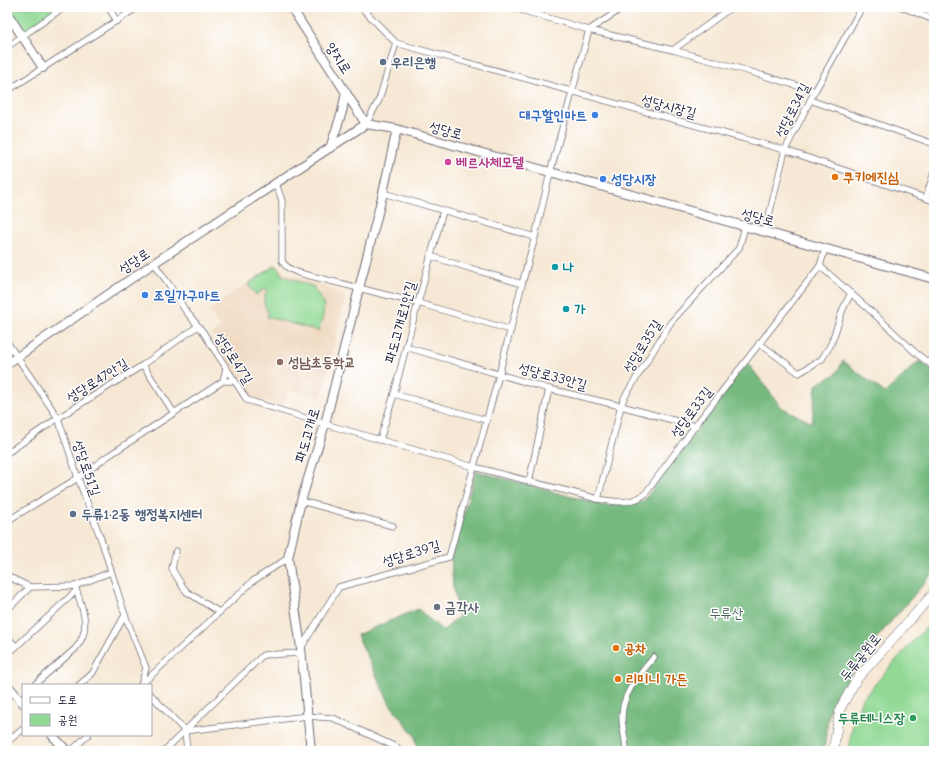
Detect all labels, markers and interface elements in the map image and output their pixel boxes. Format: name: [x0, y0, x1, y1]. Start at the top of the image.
street label: 양지로: [322, 39, 355, 77]
place label: 우리은행: [391, 54, 436, 71]
marker: 우리은행: [378, 57, 388, 67]
street label: 성당로34길: [771, 79, 814, 140]
street label: 성당시장길: [639, 91, 699, 122]
place label: 대구할인마트: [518, 107, 587, 124]
marker: 대구할인마트: [590, 110, 600, 120]
street label: 성당로: [427, 118, 464, 143]
place label: 베르사체모텔: [456, 154, 524, 171]
marker: 베르사체모텔: [443, 157, 453, 167]
place label: 쿠키에진심: [843, 169, 899, 186]
place label: 성당시장: [611, 171, 657, 188]
marker: 쿠키에진심: [830, 172, 840, 182]
marker: 성당시장: [598, 174, 608, 184]
street label: 성당로: [739, 205, 776, 230]
street label: 성당로: [116, 245, 153, 278]
place label: 나: [563, 259, 574, 276]
marker: 나: [550, 262, 560, 272]
street label: 파도고개로1안길: [381, 278, 420, 365]
place label: 조일가구마트: [153, 287, 221, 304]
marker: 조일가구마트: [140, 290, 150, 300]
place label: 가: [574, 301, 586, 318]
marker: 가: [561, 304, 571, 314]
street label: 성당로35길: [619, 316, 666, 376]
street label: 성당로47길: [211, 329, 257, 388]
street label: 성당로47안길: [63, 354, 132, 406]
place label: 성남초등학교: [288, 354, 356, 371]
marker: 성남초등학교: [275, 357, 285, 367]
street label: 성당로33안길: [517, 359, 590, 394]
street label: 성당로33길: [667, 383, 716, 441]
street label: 파도고개로: [292, 406, 323, 465]
street label: 성당로51길: [69, 438, 104, 499]
place label: 두류1·2동 행정복지센터: [81, 506, 203, 523]
marker: 두류1·2동 행정복지센터: [68, 509, 78, 519]
street label: 성당로39길: [380, 536, 443, 570]
place label: 금각사: [445, 599, 480, 616]
marker: 금각사: [432, 602, 442, 612]
park label: 두류산: [709, 605, 744, 622]
street label: 두류공원로: [836, 630, 885, 685]
place label: 공차: [624, 640, 647, 657]
marker: 공차: [611, 643, 621, 653]
place label: 리미니 가든: [626, 671, 688, 688]
marker: 리미니 가든: [613, 674, 623, 684]
legend: [22, 684, 152, 736]
text: 도로: [58, 693, 77, 707]
place label: 두류테니스장: [837, 710, 906, 727]
text: 공원: [58, 713, 77, 727]
marker: 두류테니스장: [908, 713, 918, 723]

